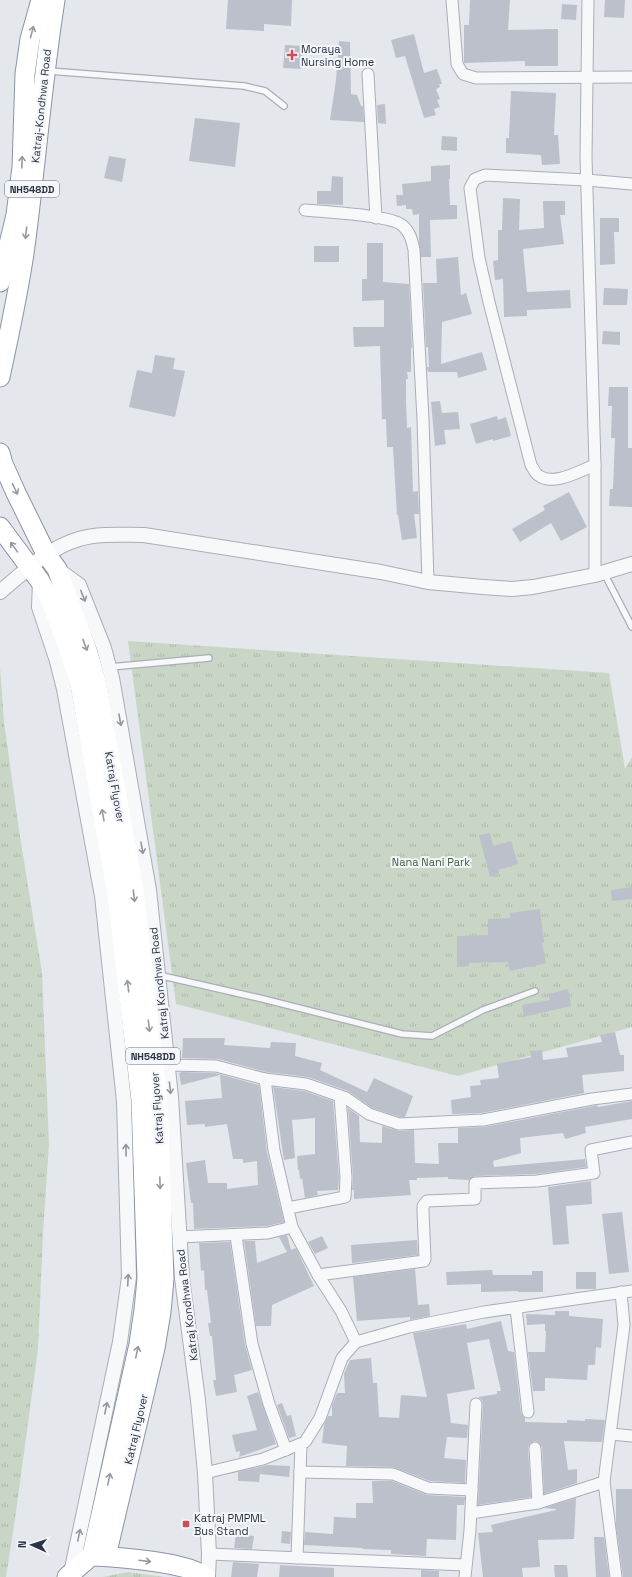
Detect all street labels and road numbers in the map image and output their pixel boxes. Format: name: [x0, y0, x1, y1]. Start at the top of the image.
street label: Katraj-Kondhwa Road: [28, 48, 54, 164]
road number: NH548DD: [5, 181, 59, 197]
street label: Katraj Flyover: [102, 750, 128, 824]
street label: Katraj Kondhwa Road: [146, 926, 172, 1040]
road number: NH548DD: [126, 1048, 180, 1064]
street label: Katraj Flyover: [148, 1072, 166, 1144]
street label: Katraj Kondhwa Road: [173, 1248, 201, 1362]
street label: Katraj Flyover: [121, 1392, 151, 1466]

